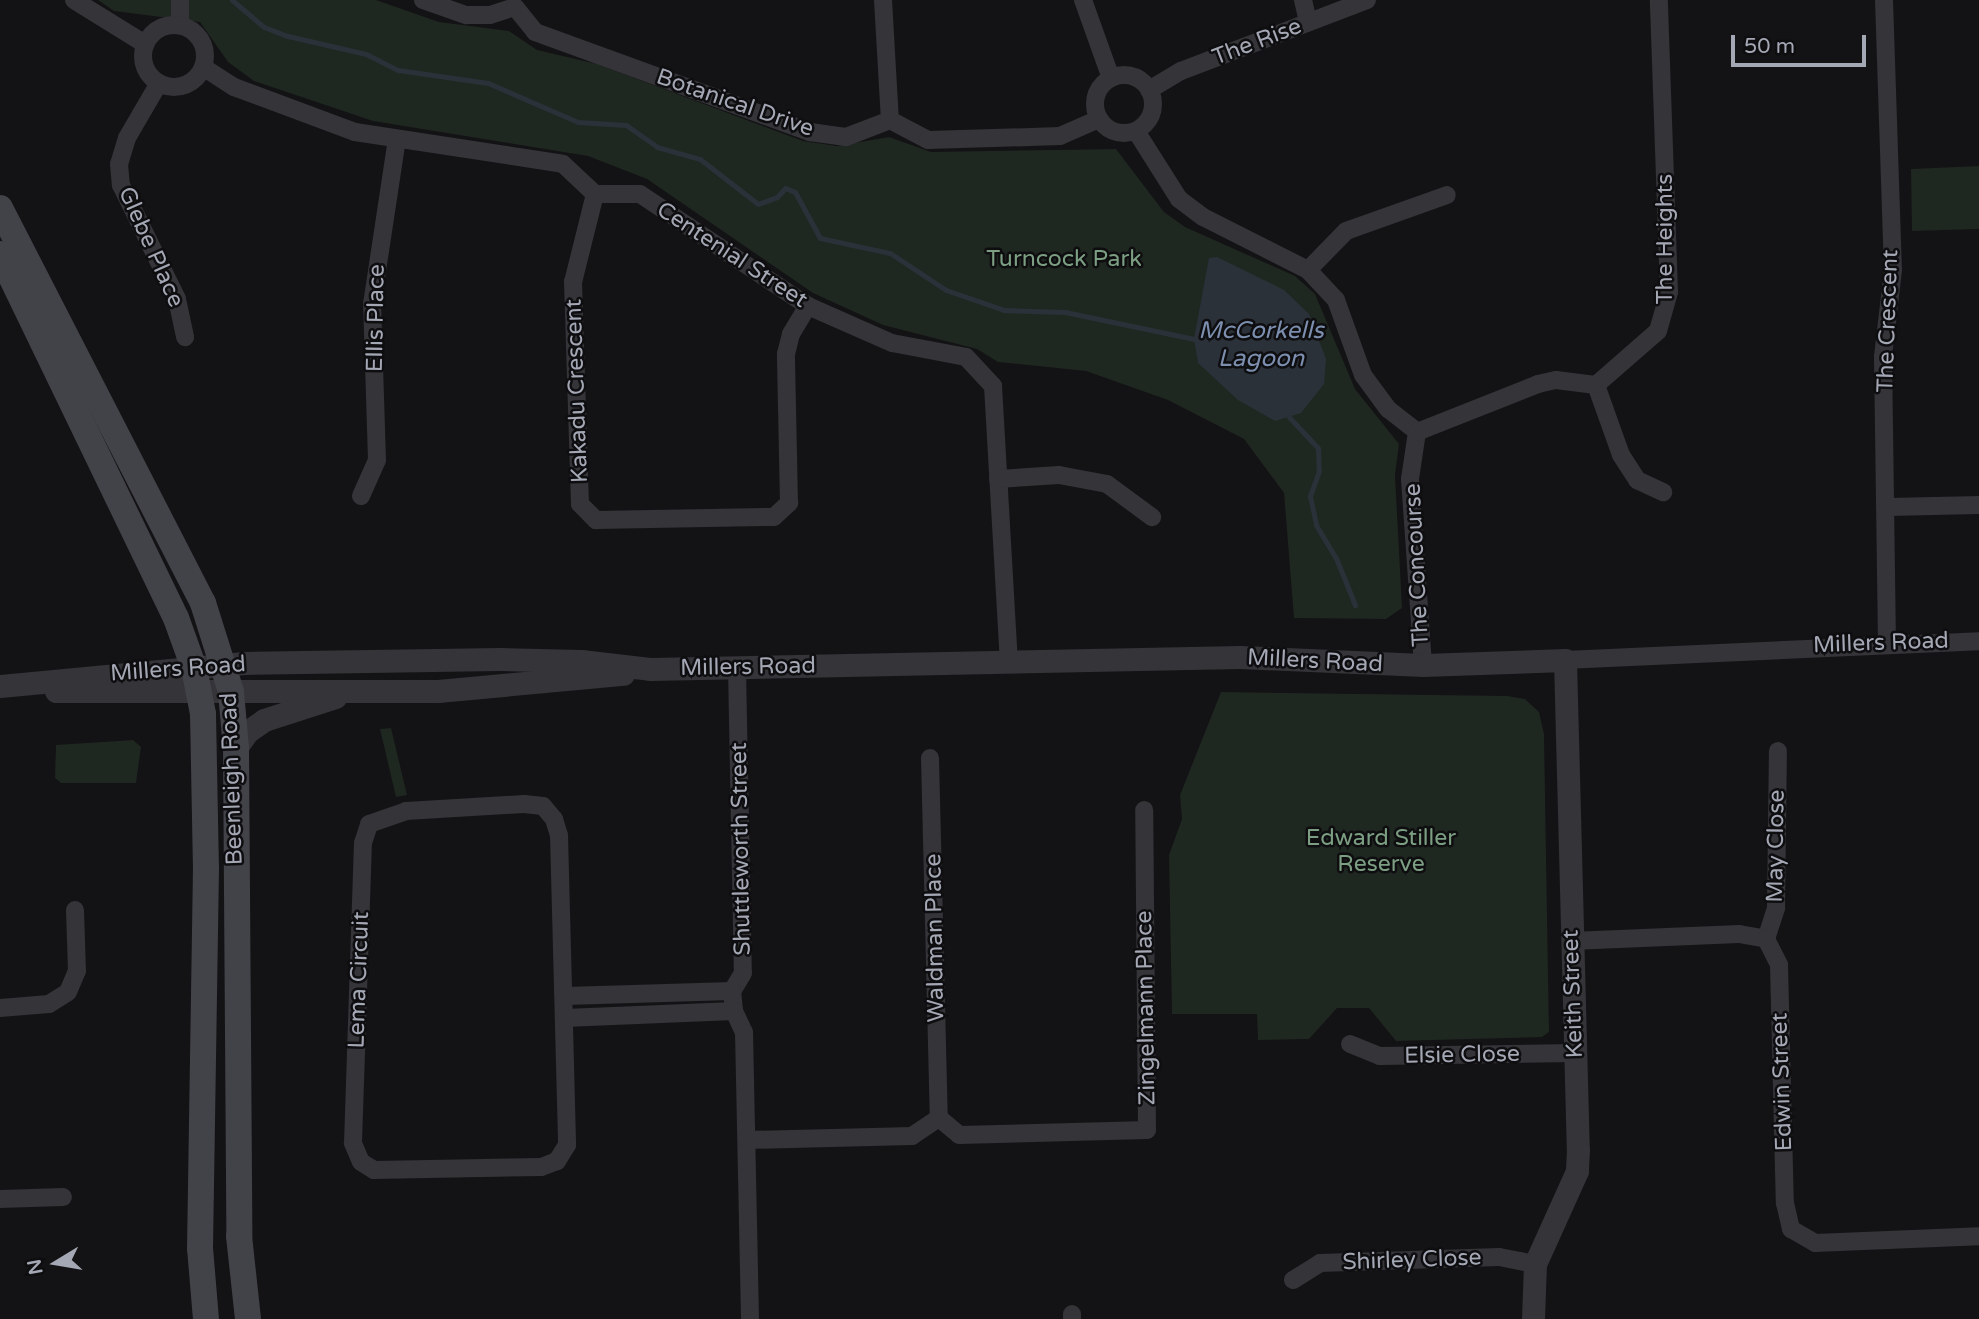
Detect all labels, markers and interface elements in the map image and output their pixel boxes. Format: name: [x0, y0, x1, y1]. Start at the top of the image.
street label: The Rise: [1209, 12, 1305, 72]
scale bar: [1734, 21, 1869, 65]
text: 50 m: [1744, 34, 1795, 59]
street label: Botanical Drive: [653, 63, 817, 143]
street label: The Heights: [1651, 174, 1679, 304]
street label: Glebe Place: [112, 183, 190, 311]
street label: Centenial Street: [651, 196, 813, 314]
park label: Turncock Park: [986, 245, 1142, 273]
street label: The Crescent: [1872, 249, 1904, 393]
street label: Ellis Place: [361, 264, 391, 372]
street label: Kakadu Crescent: [560, 299, 594, 483]
water label: McCorkells Lagoon: [1198, 317, 1324, 373]
street label: The Concourse: [1399, 483, 1435, 647]
street label: Millers Road: [1813, 627, 1949, 659]
street label: Millers Road: [1246, 644, 1384, 678]
street label: Millers Road: [109, 650, 247, 688]
street label: Millers Road: [680, 652, 816, 682]
street label: Beenleigh Road: [215, 692, 249, 866]
street label: Shuttleworth Street: [725, 742, 757, 956]
street label: May Close: [1761, 789, 1791, 903]
park label: Edward Stiller Reserve: [1306, 824, 1456, 878]
street label: Waldman Place: [920, 853, 950, 1023]
street label: Zingelmann Place: [1131, 910, 1161, 1106]
street label: Lema Circuit: [343, 911, 375, 1049]
street label: Keith Street: [1557, 929, 1589, 1059]
street label: Edwin Street: [1766, 1012, 1798, 1152]
street label: Elsie Close: [1404, 1040, 1520, 1070]
north arrow: [21, 1228, 91, 1298]
street label: Shirley Close: [1342, 1244, 1482, 1276]
text: N: [23, 1257, 48, 1277]

